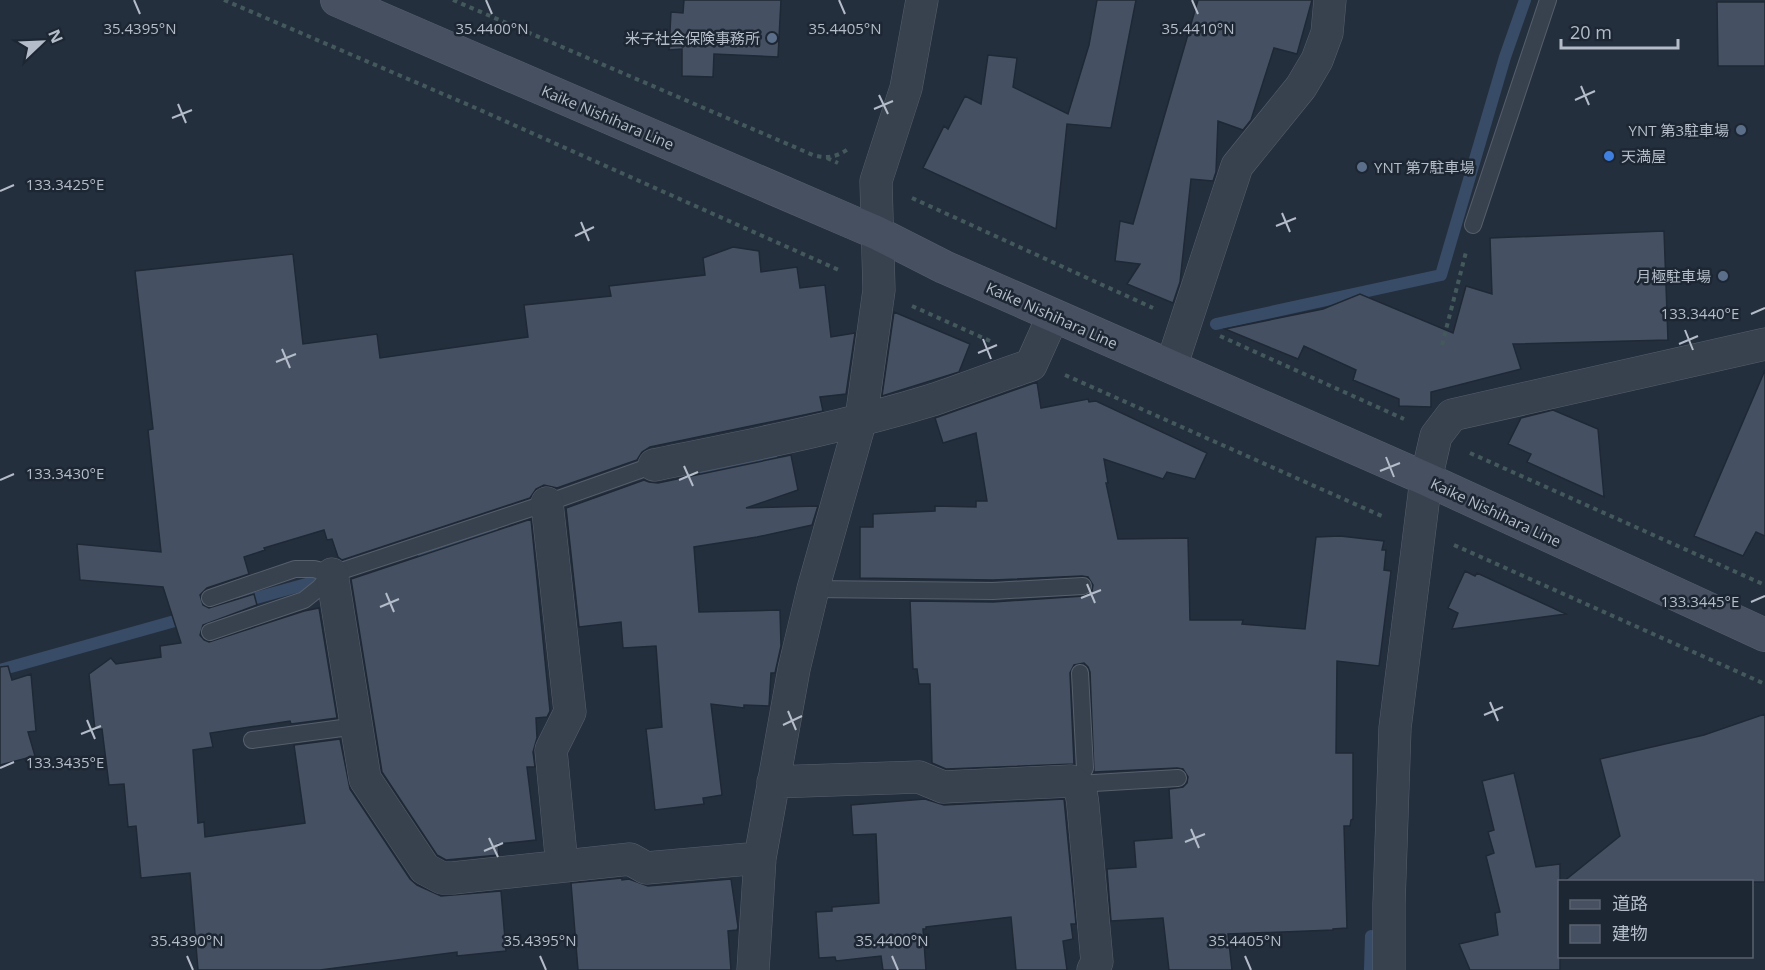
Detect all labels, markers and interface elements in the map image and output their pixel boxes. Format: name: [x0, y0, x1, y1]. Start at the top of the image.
north arrow: [12, 12, 72, 72]
scale bar: [1561, 12, 1678, 50]
text: 35.4395°N: [103, 18, 177, 38]
text: 35.4400°N: [455, 18, 529, 38]
text: 35.4405°N: [808, 18, 882, 38]
text: 35.4410°N: [1161, 18, 1235, 38]
text: 20 m: [1570, 20, 1612, 44]
text: N: [43, 26, 68, 46]
place label: 米子社会保険事務所: [625, 28, 760, 48]
marker: 米子社会保険事務所: [765, 31, 779, 45]
street label: Kaike Nishihara Line: [539, 80, 677, 154]
place label: YNT 第3駐車場: [1629, 120, 1729, 140]
marker: YNT 第3駐車場: [1734, 123, 1748, 137]
place label: 天満屋: [1621, 146, 1666, 166]
marker: 天満屋: [1602, 149, 1616, 163]
place label: YNT 第7駐車場: [1374, 157, 1474, 177]
marker: YNT 第7駐車場: [1355, 160, 1369, 174]
text: 133.3425°E: [26, 174, 104, 194]
place label: 月極駐車場: [1636, 266, 1711, 286]
marker: 月極駐車場: [1716, 269, 1730, 283]
street label: Kaike Nishihara Line: [983, 277, 1121, 353]
text: 133.3440°E: [1661, 303, 1739, 323]
text: 133.3430°E: [26, 463, 104, 483]
street label: Kaike Nishihara Line: [1427, 473, 1565, 551]
text: 133.3445°E: [1661, 591, 1739, 611]
text: 133.3435°E: [26, 752, 104, 772]
legend: [1558, 880, 1753, 958]
text: 道路: [1612, 891, 1648, 915]
text: 建物: [1612, 921, 1648, 945]
text: 35.4390°N: [150, 930, 224, 950]
text: 35.4395°N: [503, 930, 577, 950]
text: 35.4400°N: [855, 930, 929, 950]
text: 35.4405°N: [1208, 930, 1282, 950]

